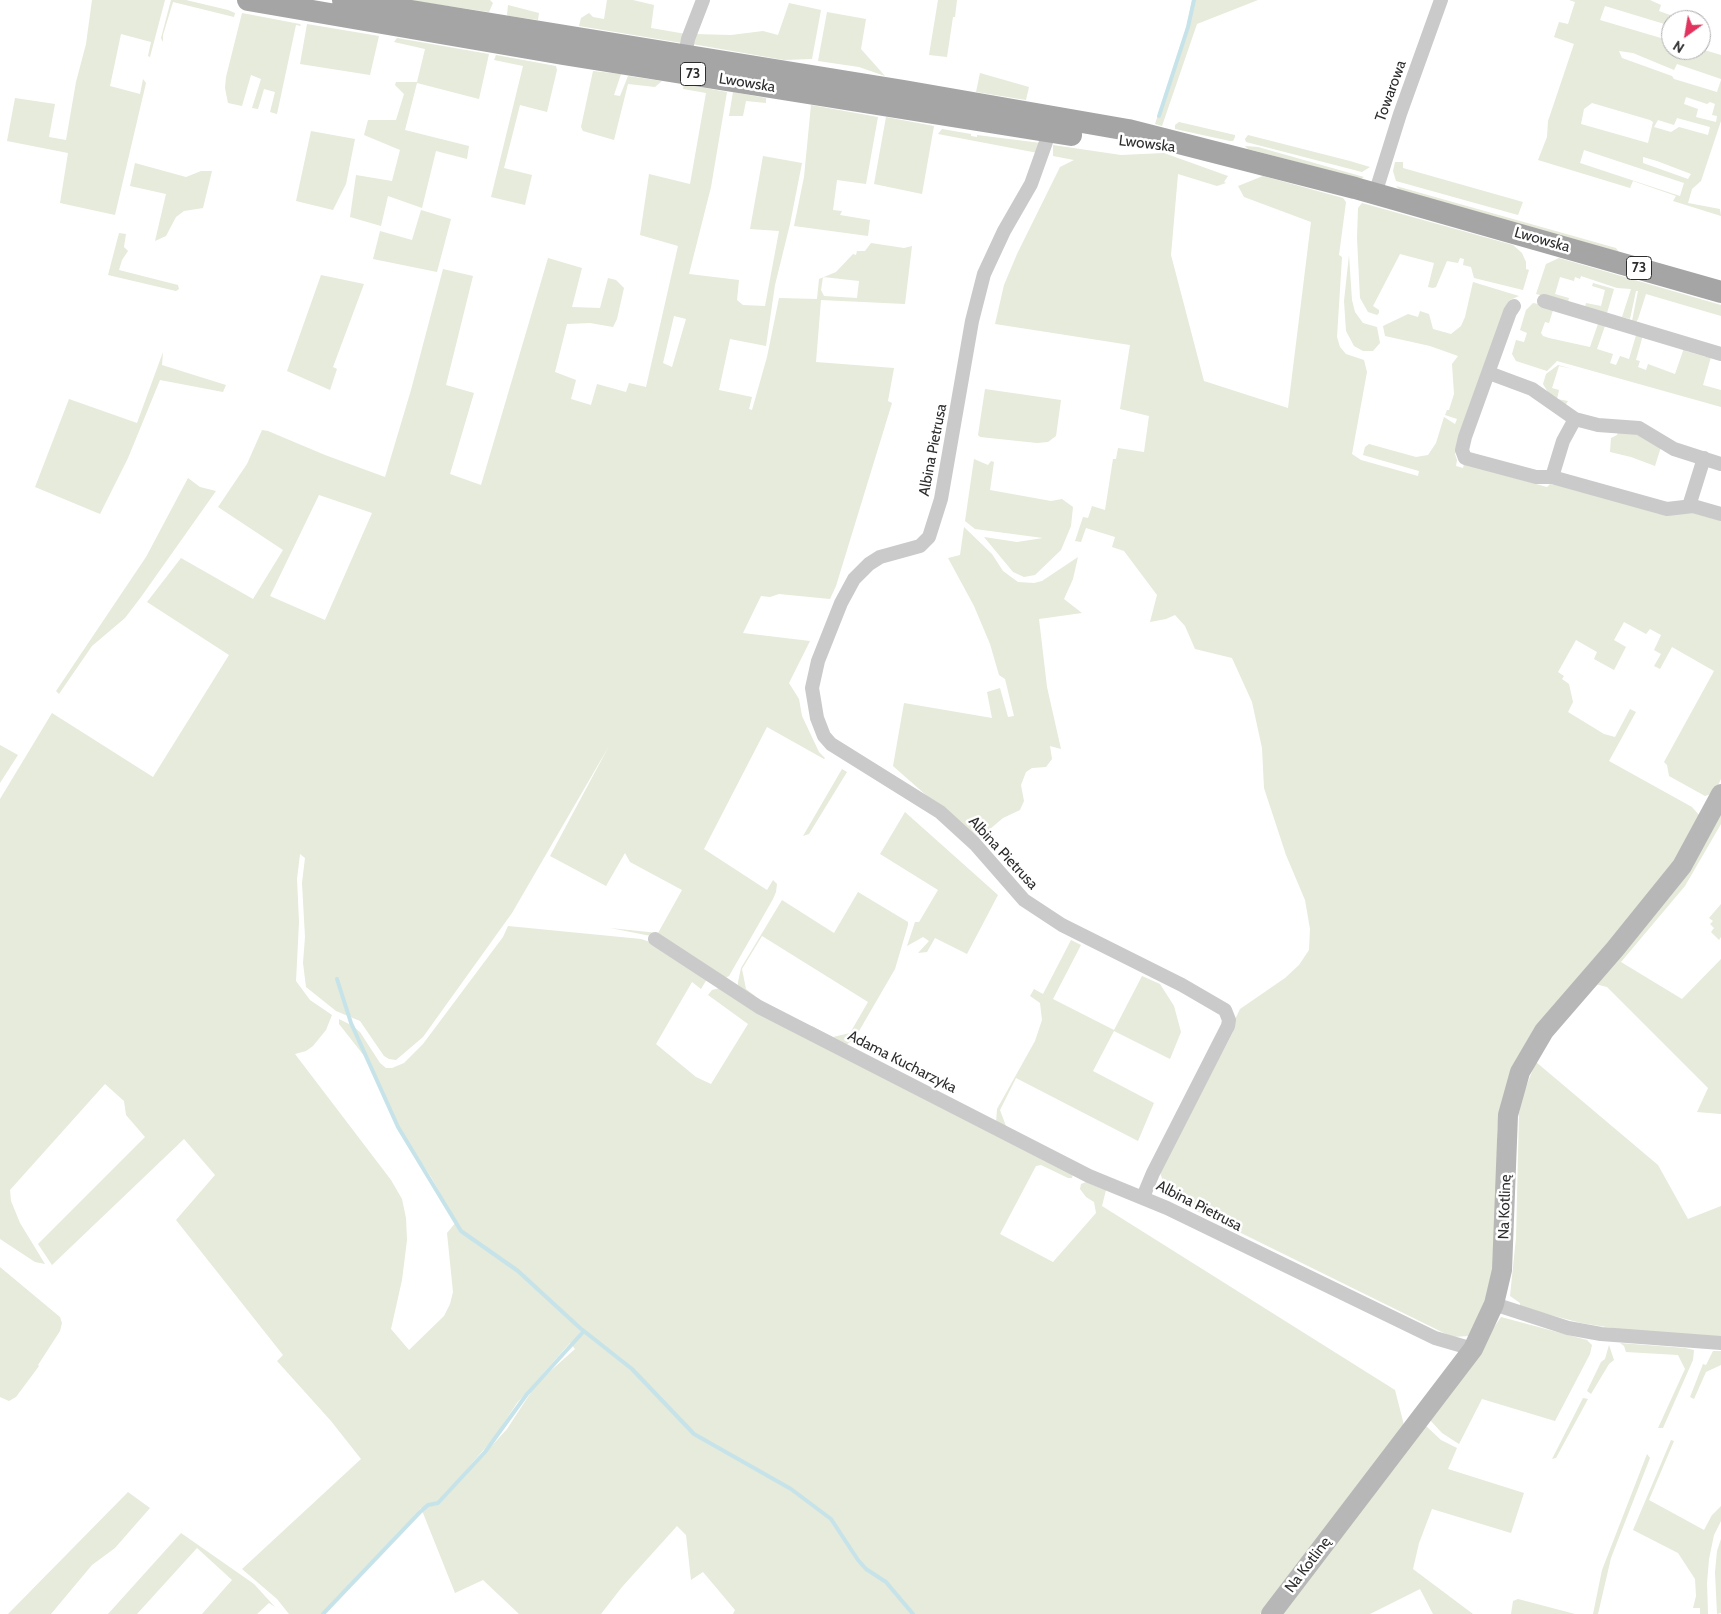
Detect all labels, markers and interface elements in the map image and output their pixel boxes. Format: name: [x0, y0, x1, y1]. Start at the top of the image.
north arrow: [1661, 10, 1711, 60]
text: N: [1670, 37, 1688, 57]
street label: Towarowa: [1372, 58, 1410, 124]
road number: 73: [680, 62, 706, 86]
street label: Lwowska: [718, 70, 776, 96]
street label: Lwowska: [1118, 132, 1176, 156]
street label: Lwowska: [1512, 224, 1572, 256]
road number: 73: [1626, 256, 1652, 280]
street label: Albina Pietrusa: [915, 402, 951, 498]
street label: Albina Pietrusa: [965, 813, 1041, 893]
street label: Adama Kucharzyka: [845, 1027, 959, 1097]
street label: Na Kotlinę: [1495, 1174, 1515, 1240]
street label: Albina Pietrusa: [1153, 1177, 1245, 1235]
street label: Na Kotlinę: [1281, 1534, 1335, 1596]

